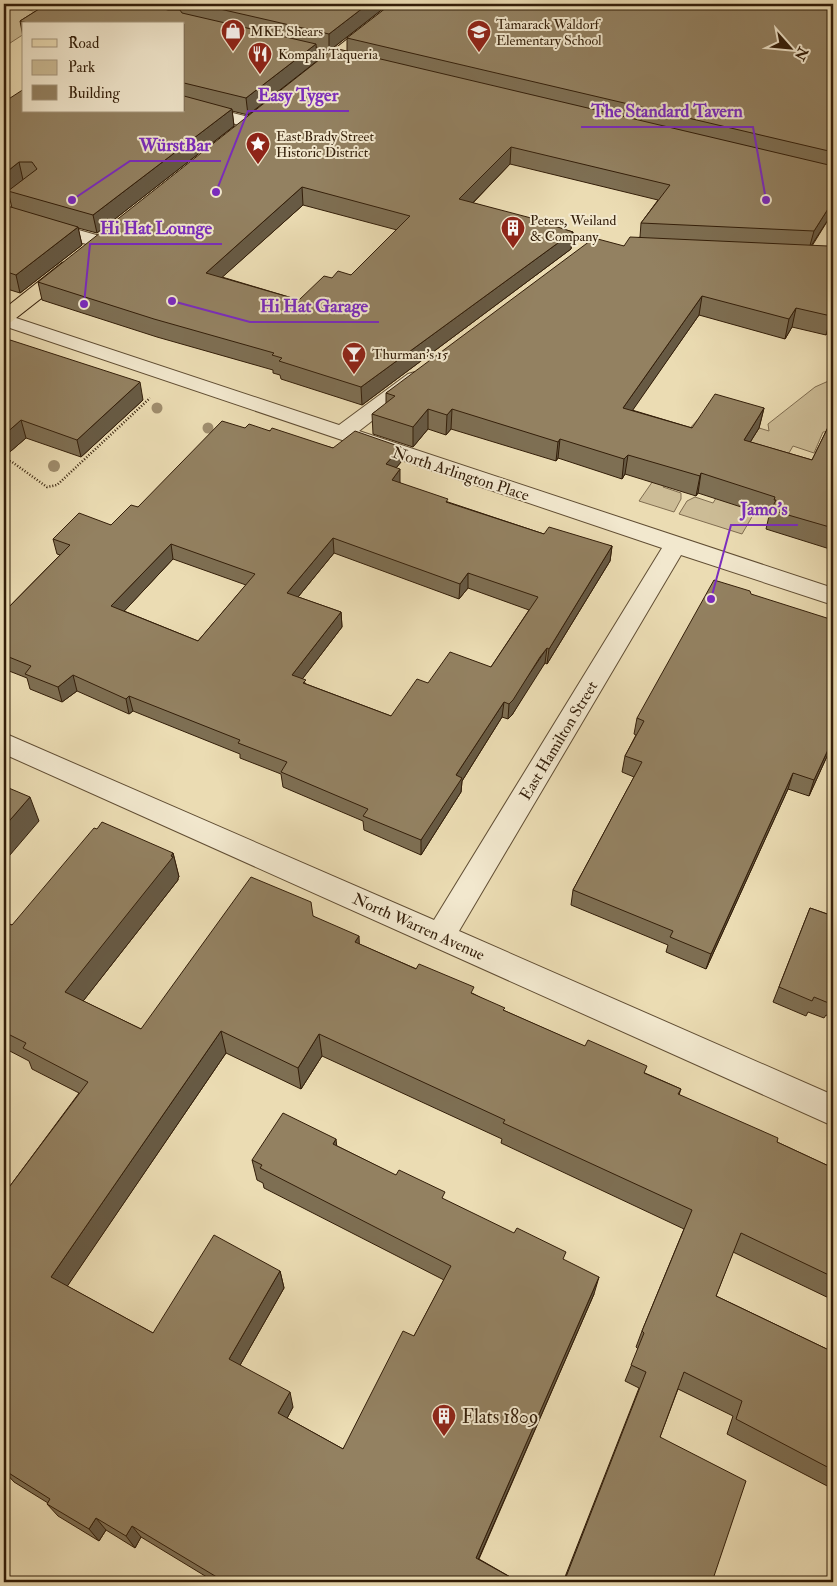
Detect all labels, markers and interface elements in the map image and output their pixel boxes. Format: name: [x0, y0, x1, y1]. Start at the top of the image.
place label: Tamarack Waldorf Elementary School: [496, 16, 602, 50]
shop icon: MKE Shears: [220, 18, 246, 52]
school or university icon: Tamarack Waldorf Elementary School: [466, 19, 492, 53]
legend: [22, 22, 185, 112]
north arrow: [764, 22, 814, 72]
place label: MKE Shears: [250, 23, 323, 40]
text: Road: [68, 34, 100, 53]
restaurant icon: Kompali Taqueria: [247, 41, 273, 75]
text: N: [791, 43, 812, 64]
place label: Kompali Taqueria: [278, 46, 378, 64]
text: Park: [68, 58, 95, 77]
callout: Easy Tyger: [248, 78, 349, 111]
text: Building: [68, 84, 120, 103]
text: Easy Tyger: [258, 84, 339, 107]
callout: The Standard Tavern: [581, 94, 753, 127]
text: The Standard Tavern: [590, 100, 744, 123]
callout: WürstBar: [130, 128, 221, 161]
place label: East Brady Street Historic District: [276, 128, 374, 161]
place icon: East Brady Street Historic District: [245, 131, 271, 165]
text: WürstBar: [138, 134, 211, 157]
callout: Hi Hat Lounge: [90, 211, 222, 244]
place label: Peters, Weiland & Company: [530, 212, 616, 246]
building icon: Peters, Weiland & Company: [500, 215, 526, 249]
text: Hi Hat Lounge: [100, 217, 212, 240]
callout: Hi Hat Garage: [250, 289, 379, 322]
text: Hi Hat Garage: [260, 295, 369, 318]
bar icon: Thurman’s 15: [341, 341, 367, 375]
place label: Thurman’s 15: [372, 346, 449, 363]
street label: North Arlington Place: [390, 442, 532, 506]
callout: Jamo's: [731, 492, 798, 525]
text: Jamo's: [739, 498, 788, 521]
street label: East Hamilton Street: [515, 677, 602, 804]
street label: North Warren Avenue: [349, 889, 488, 965]
building icon: Flats 1809: [431, 1403, 457, 1437]
place label: Flats 1809: [462, 1405, 538, 1429]

